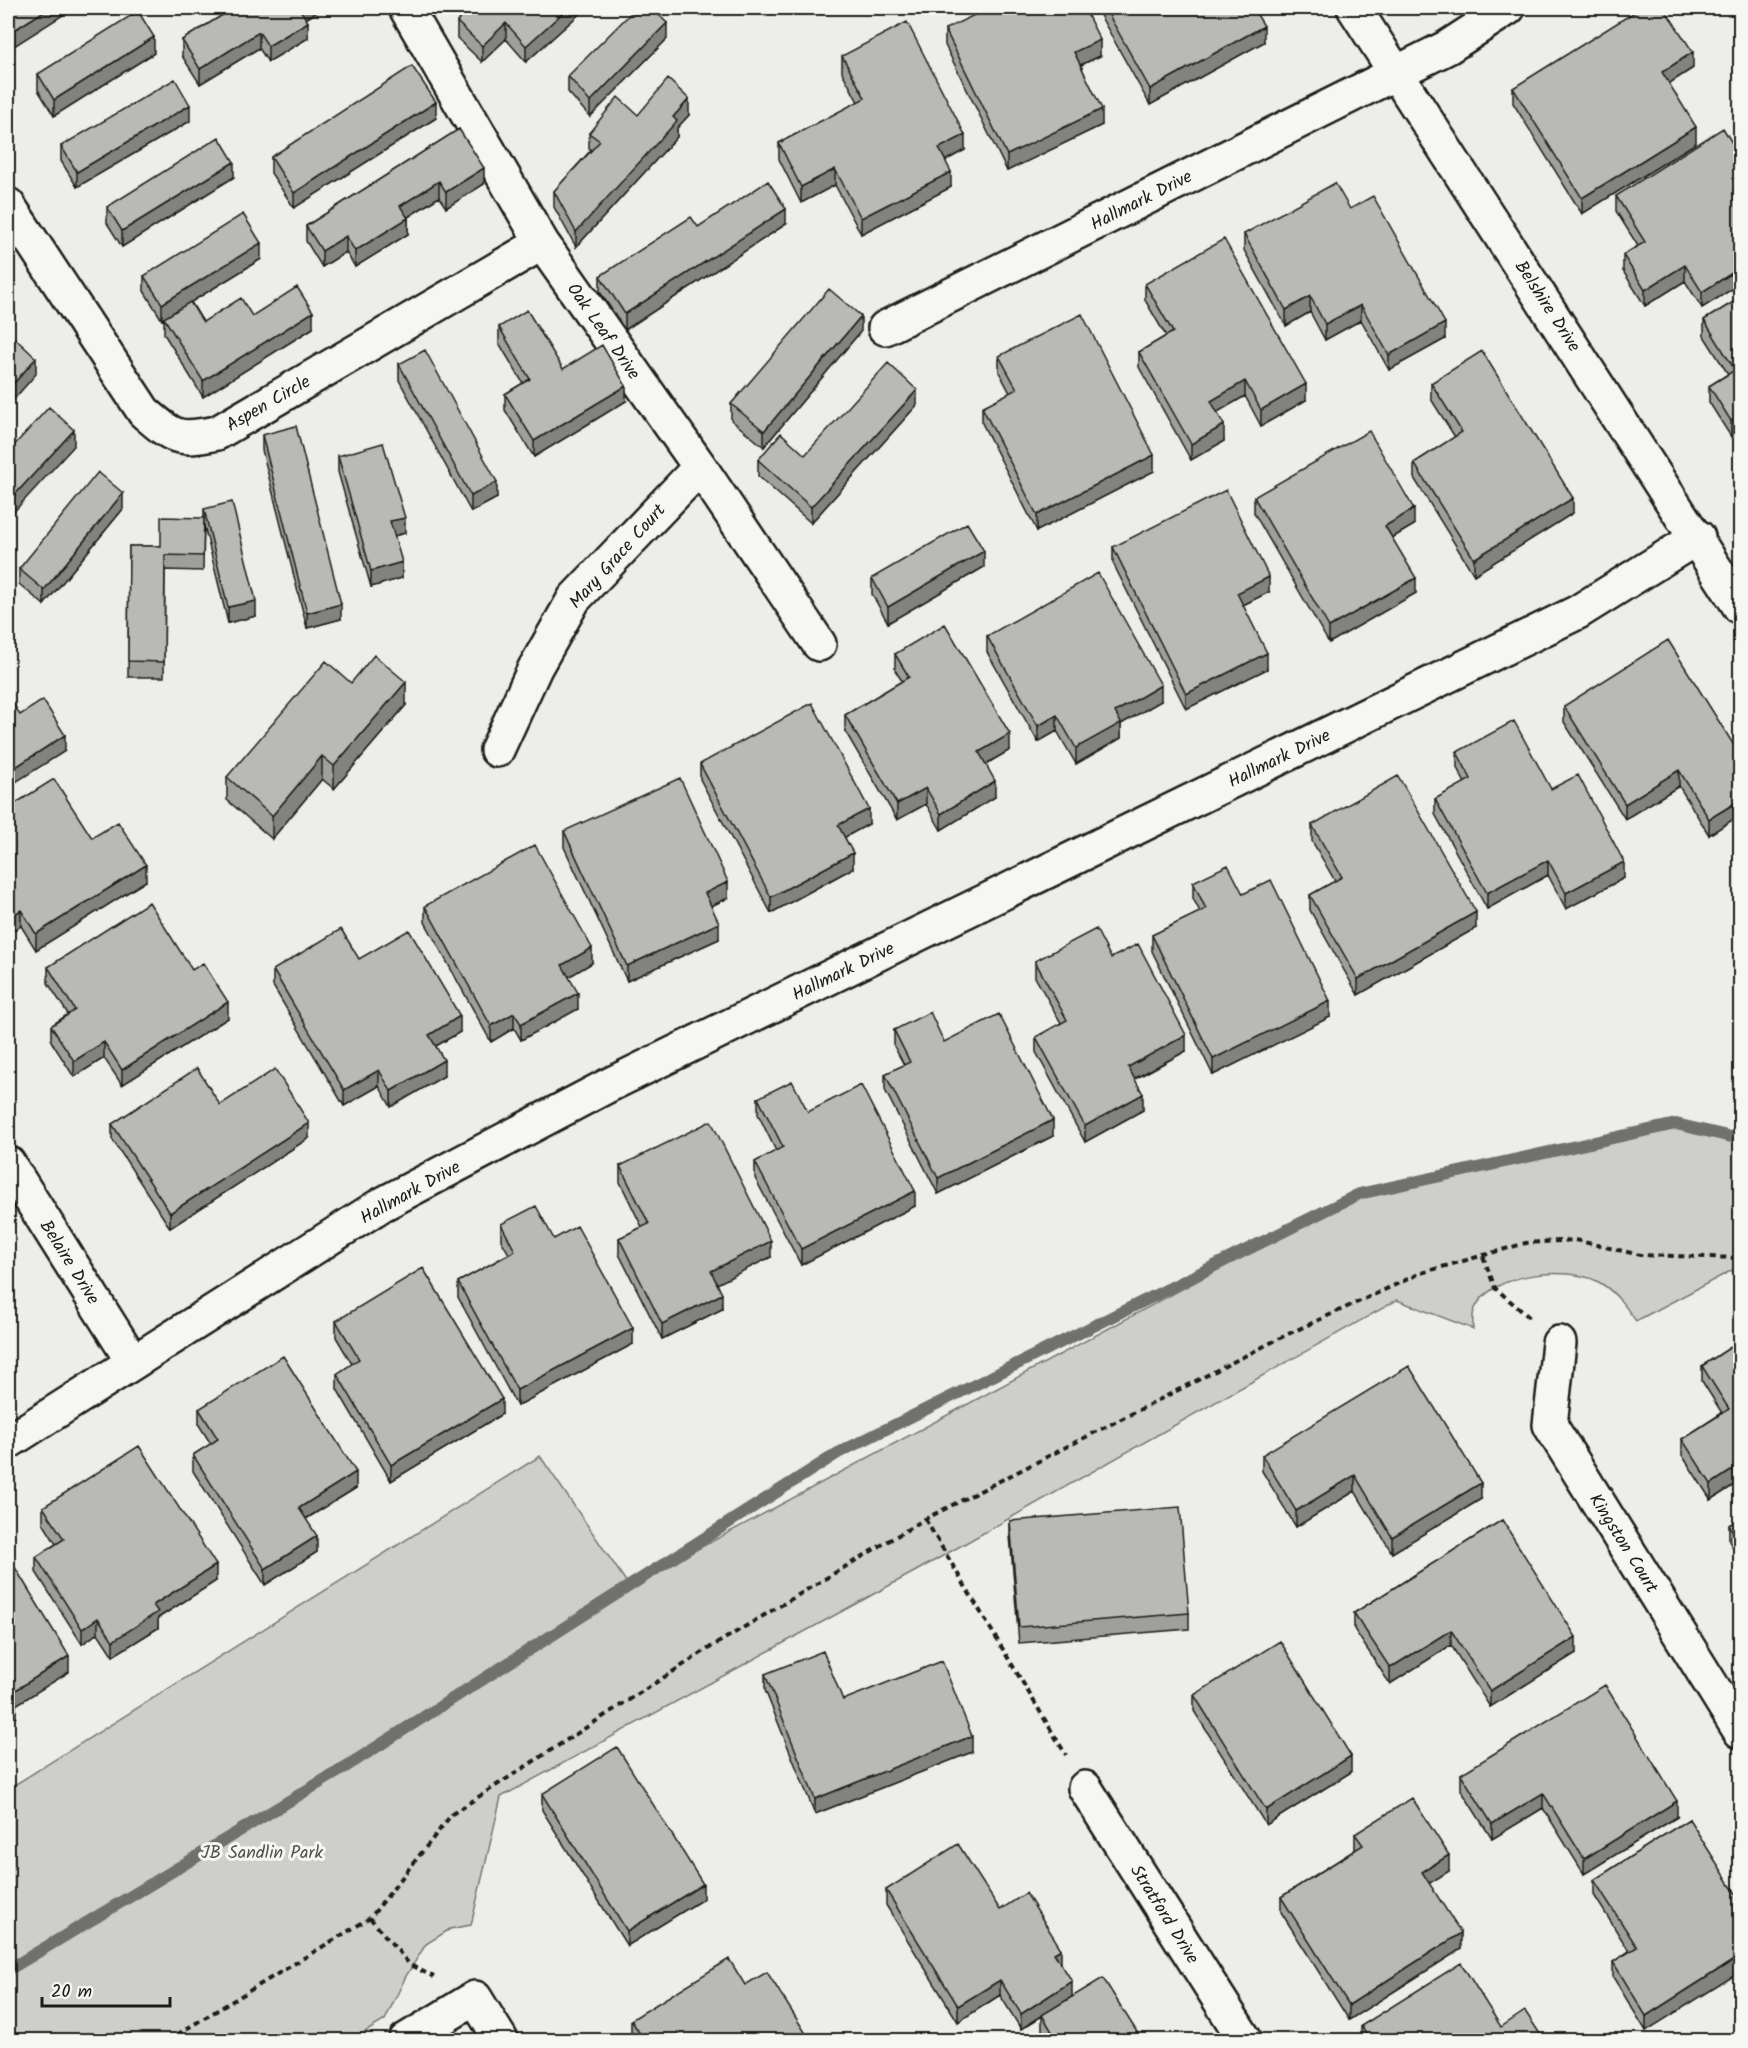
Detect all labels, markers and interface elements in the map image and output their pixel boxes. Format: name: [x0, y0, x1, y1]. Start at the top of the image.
street label: Hallmark Drive: [1086, 163, 1198, 240]
street label: Belshire Drive: [1506, 255, 1587, 358]
street label: Oak Leaf Drive: [558, 277, 647, 386]
street label: Aspen Circle: [221, 368, 317, 440]
street label: Mary Grace Court: [563, 497, 674, 616]
street label: Hallmark Drive: [1223, 722, 1336, 797]
street label: Hallmark Drive: [787, 935, 900, 1010]
street label: Hallmark Drive: [355, 1154, 466, 1233]
street label: Belaire Drive: [31, 1215, 106, 1311]
street label: Kingston Court: [1580, 1488, 1666, 1600]
park label: JB Sandlin Park: [201, 1839, 323, 1868]
street label: Stratford Drive: [1122, 1859, 1206, 1970]
scale bar: [42, 1970, 170, 2008]
text: 20 m: [51, 1978, 92, 2007]

